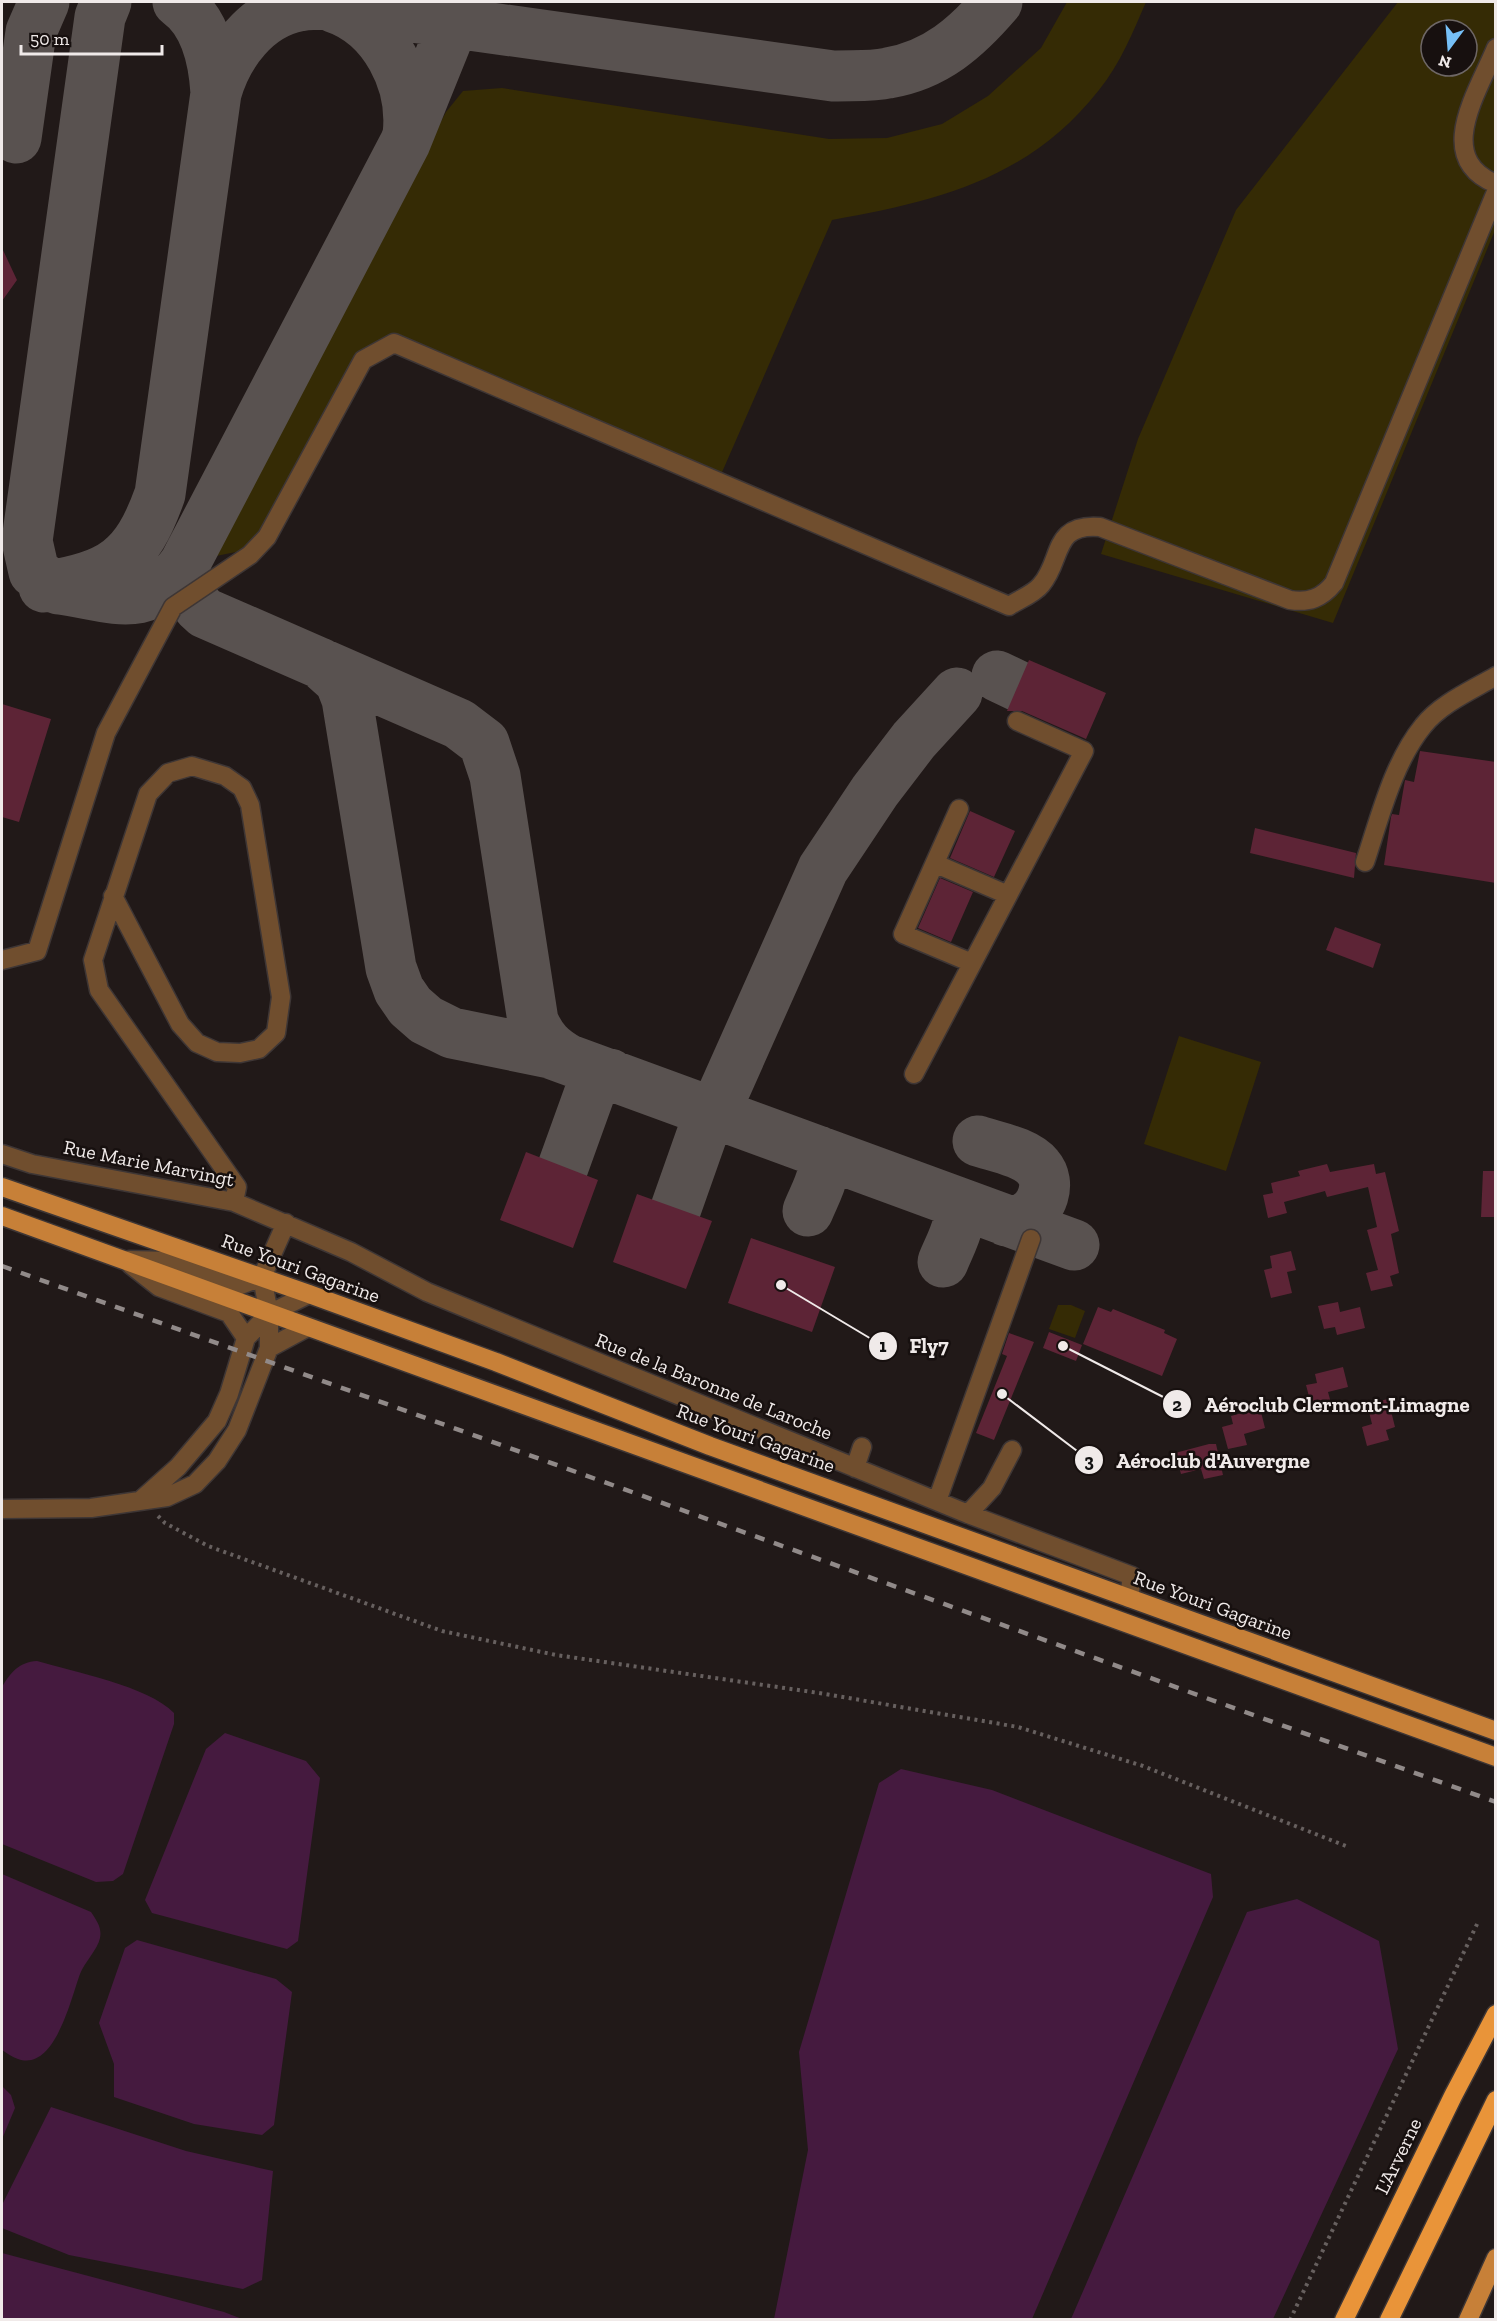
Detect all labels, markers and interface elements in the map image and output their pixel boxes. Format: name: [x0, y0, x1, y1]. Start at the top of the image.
scale bar: [21, 18, 162, 56]
north arrow: [1419, 18, 1479, 78]
text: 50 m: [30, 28, 70, 50]
text: N: [1437, 51, 1453, 73]
street label: Rue Marie Marvingt: [61, 1135, 237, 1191]
street label: Rue Youri Gagarine: [219, 1228, 383, 1308]
callout: Fly7: [868, 1326, 961, 1365]
street label: Rue de la Baronne de Laroche: [592, 1327, 836, 1445]
text: Fly7: [909, 1333, 949, 1358]
text: 1: [879, 1335, 887, 1357]
callout: Aéroclub Clermont-Limagne: [1162, 1385, 1481, 1424]
text: Aéroclub Clermont-Limagne: [1204, 1392, 1470, 1417]
text: 2: [1172, 1394, 1182, 1416]
street label: Rue Youri Gagarine: [674, 1398, 838, 1478]
callout: Aéroclub d'Auvergne: [1074, 1441, 1322, 1480]
text: Aéroclub d'Auvergne: [1116, 1448, 1310, 1473]
text: 3: [1084, 1450, 1094, 1472]
street label: Rue Youri Gagarine: [1131, 1565, 1295, 1645]
street label: L'Arverne: [1369, 2114, 1427, 2198]

